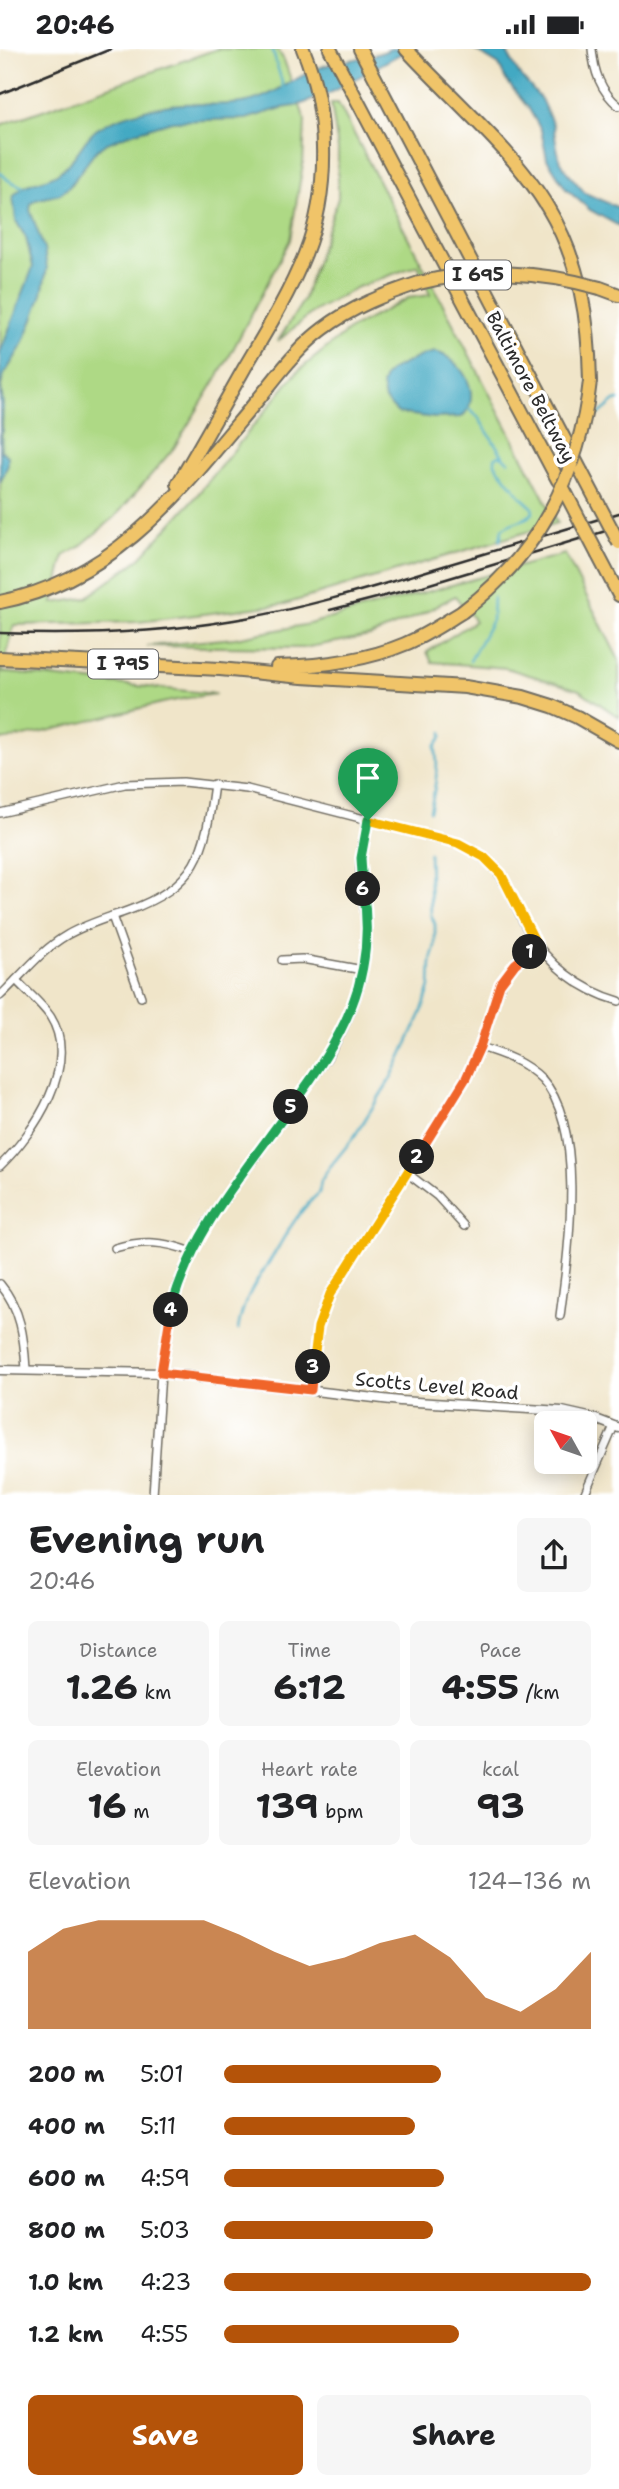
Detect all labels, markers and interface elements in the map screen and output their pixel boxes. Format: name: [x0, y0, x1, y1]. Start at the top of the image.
text: 20:46: [35, 7, 115, 42]
road number: I 695: [445, 260, 511, 289]
street label: Baltimore Beltway: [481, 307, 581, 467]
road number: I 795: [88, 649, 158, 679]
pin: [338, 748, 398, 820]
icon: arrive: [349, 759, 387, 797]
pin: 6: [346, 871, 380, 907]
text: 6: [356, 876, 369, 901]
pin: 1: [512, 935, 548, 969]
text: 1: [525, 939, 534, 964]
pin: 5: [274, 1089, 308, 1125]
text: 5: [285, 1094, 296, 1119]
pin: 2: [400, 1139, 434, 1175]
text: 2: [410, 1144, 423, 1169]
pin: 4: [154, 1293, 188, 1327]
text: 4: [164, 1297, 177, 1322]
pin: 3: [296, 1349, 330, 1385]
text: 3: [306, 1354, 319, 1379]
street label: Scotts Level Road: [354, 1366, 520, 1406]
north arrow: [534, 1411, 597, 1473]
map controls: [534, 1411, 597, 1474]
text: Evening run: [28, 1514, 265, 1565]
button: share: [517, 1518, 591, 1592]
text: 20:46: [28, 1566, 96, 1596]
text: Distance: [80, 1638, 157, 1663]
text: Time: [288, 1638, 331, 1663]
text: Pace: [480, 1638, 521, 1663]
text: 1.26: [66, 1663, 138, 1710]
text: 6:12: [273, 1663, 346, 1710]
text: 4:55: [441, 1663, 519, 1710]
text: km: [138, 1680, 171, 1705]
text: /km: [519, 1680, 560, 1705]
text: Elevation: [76, 1757, 161, 1782]
text: Heart rate: [261, 1757, 358, 1782]
text: kcal: [482, 1757, 519, 1782]
text: 16: [87, 1782, 127, 1829]
text: 139: [256, 1782, 319, 1829]
text: 93: [476, 1782, 525, 1829]
text: m: [127, 1799, 150, 1824]
text: bpm: [319, 1799, 363, 1824]
text: Elevation: [28, 1866, 131, 1896]
text: 124–136 m: [468, 1866, 591, 1896]
text: 200 m: [28, 2059, 105, 2089]
text: 5:01: [140, 2059, 184, 2089]
text: 400 m: [28, 2111, 105, 2141]
text: 5:11: [140, 2111, 176, 2141]
text: 600 m: [28, 2163, 105, 2193]
text: 4:59: [140, 2163, 190, 2193]
text: 800 m: [28, 2215, 105, 2245]
text: 5:03: [140, 2215, 190, 2245]
text: 1.0 km: [28, 2267, 103, 2297]
text: 4:23: [140, 2267, 191, 2297]
text: 1.2 km: [28, 2319, 104, 2349]
text: 4:55: [140, 2319, 188, 2349]
button: Save: [28, 2395, 303, 2475]
button: Share: [317, 2395, 591, 2475]

